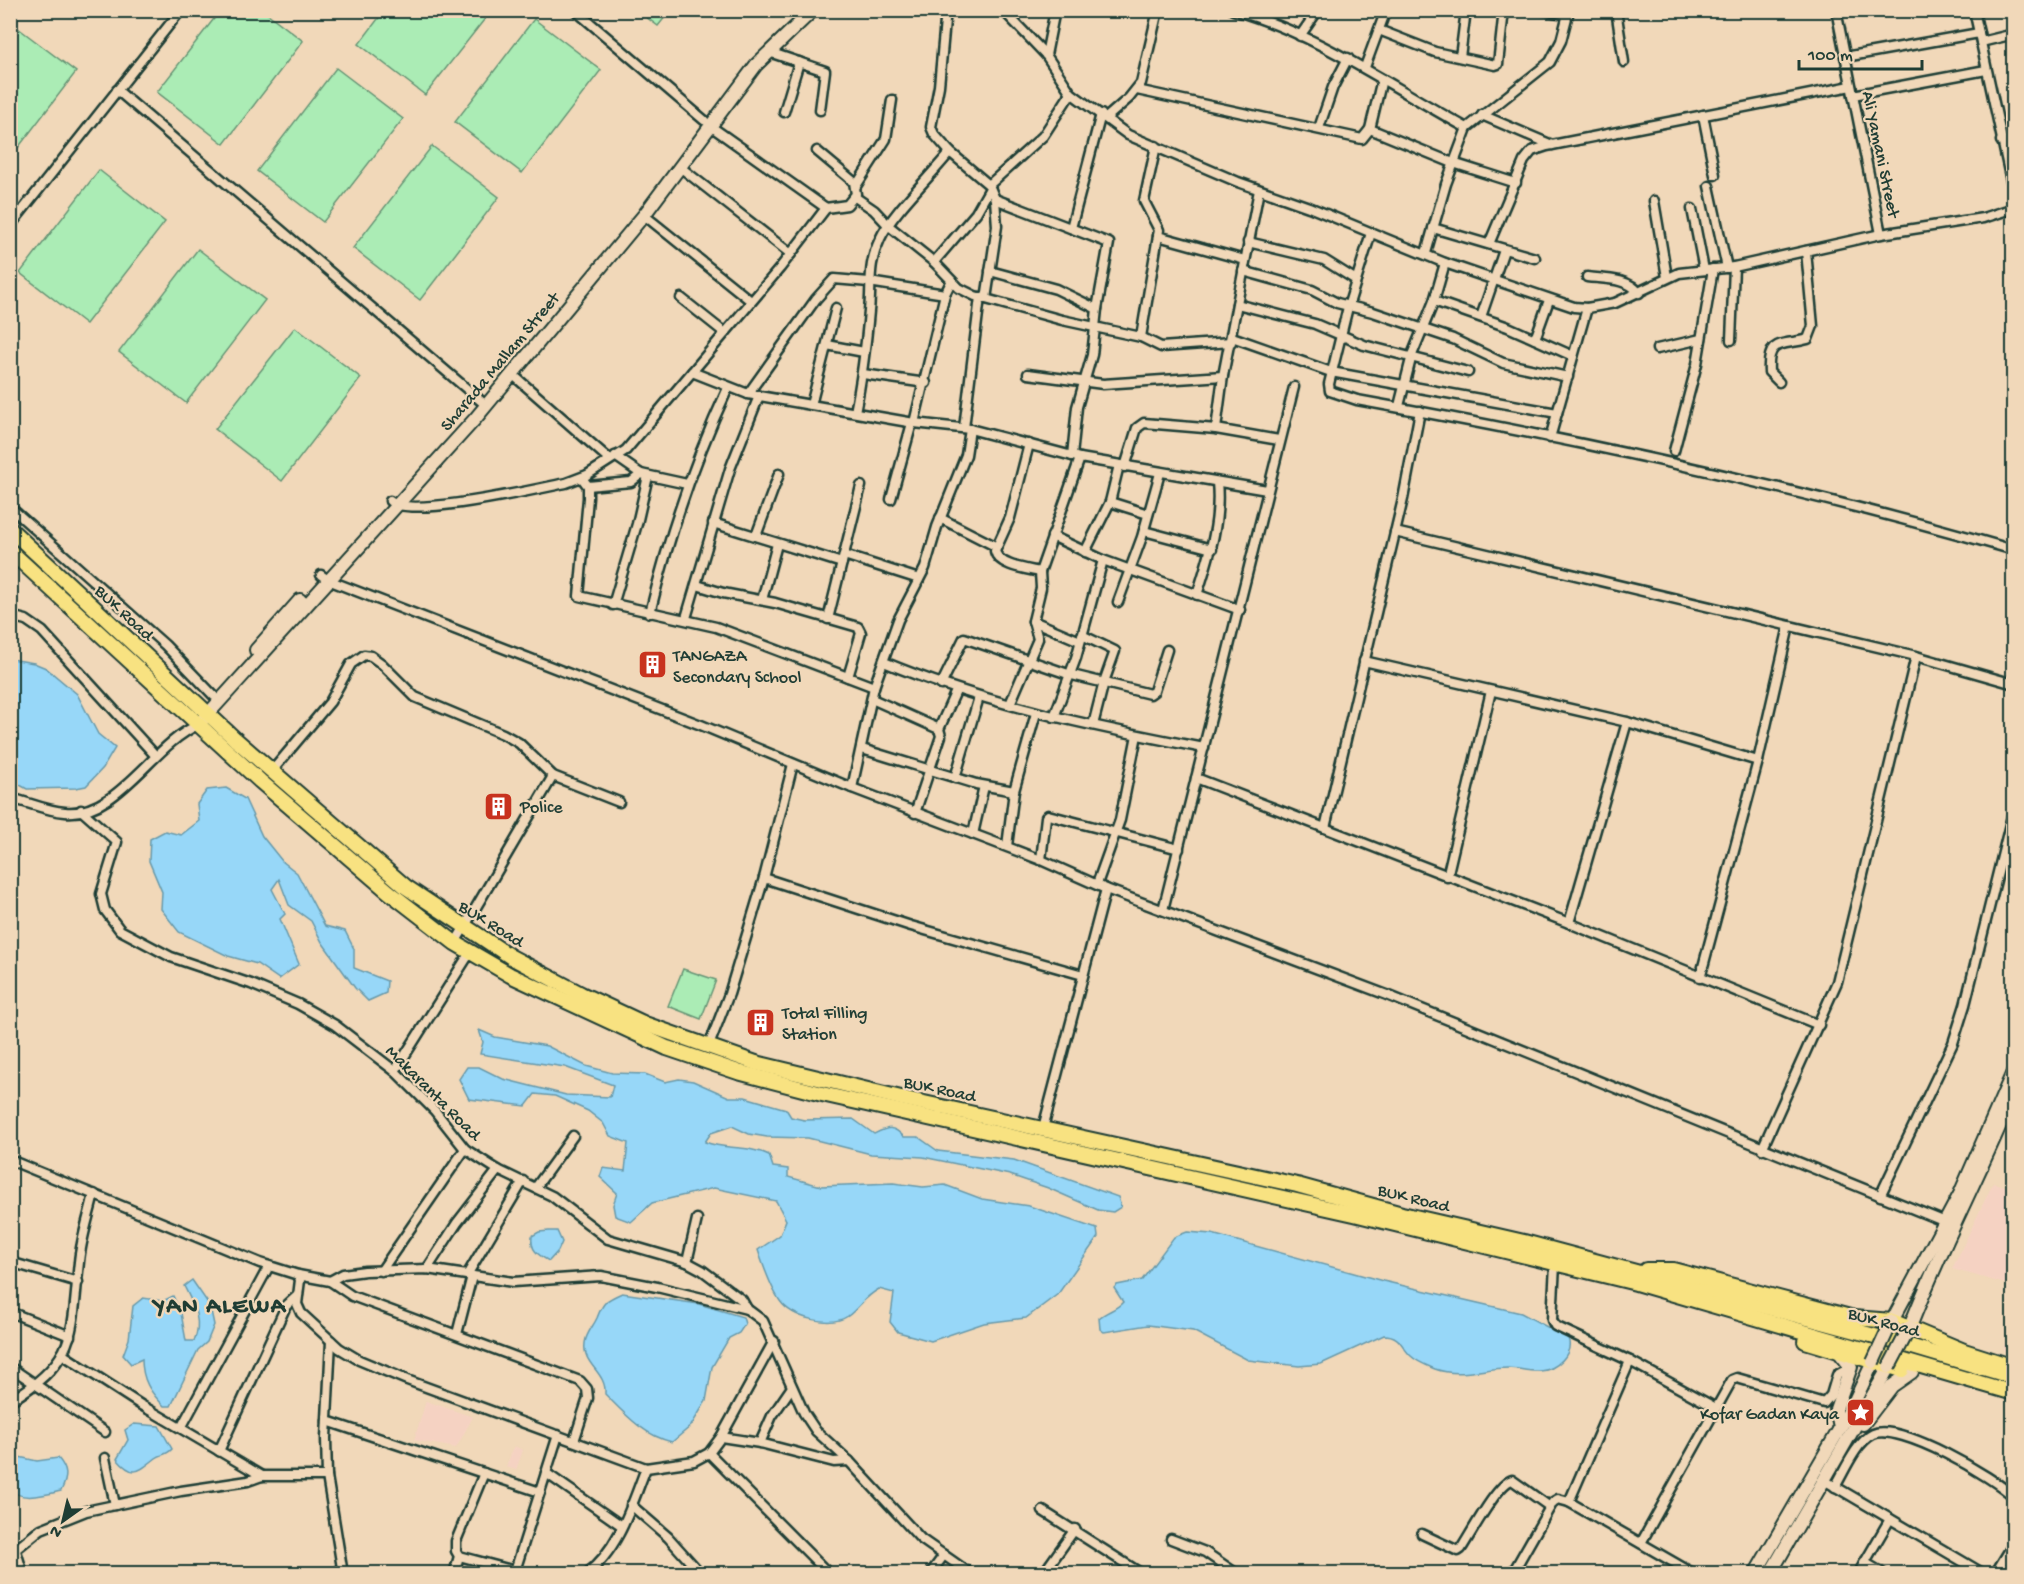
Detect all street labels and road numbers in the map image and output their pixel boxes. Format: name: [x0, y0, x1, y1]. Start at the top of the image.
street label: Ali Yamani Street: [1856, 89, 1904, 221]
street label: Sharada Mallam Street: [437, 288, 566, 436]
street label: BUK Road: [89, 581, 158, 647]
street label: BUK Road: [453, 896, 528, 954]
street label: Makaranta Road: [380, 1042, 485, 1147]
street label: BUK Road: [901, 1072, 979, 1109]
street label: BUK Road: [1374, 1180, 1453, 1219]
street label: BUK Road: [1844, 1304, 1923, 1343]

